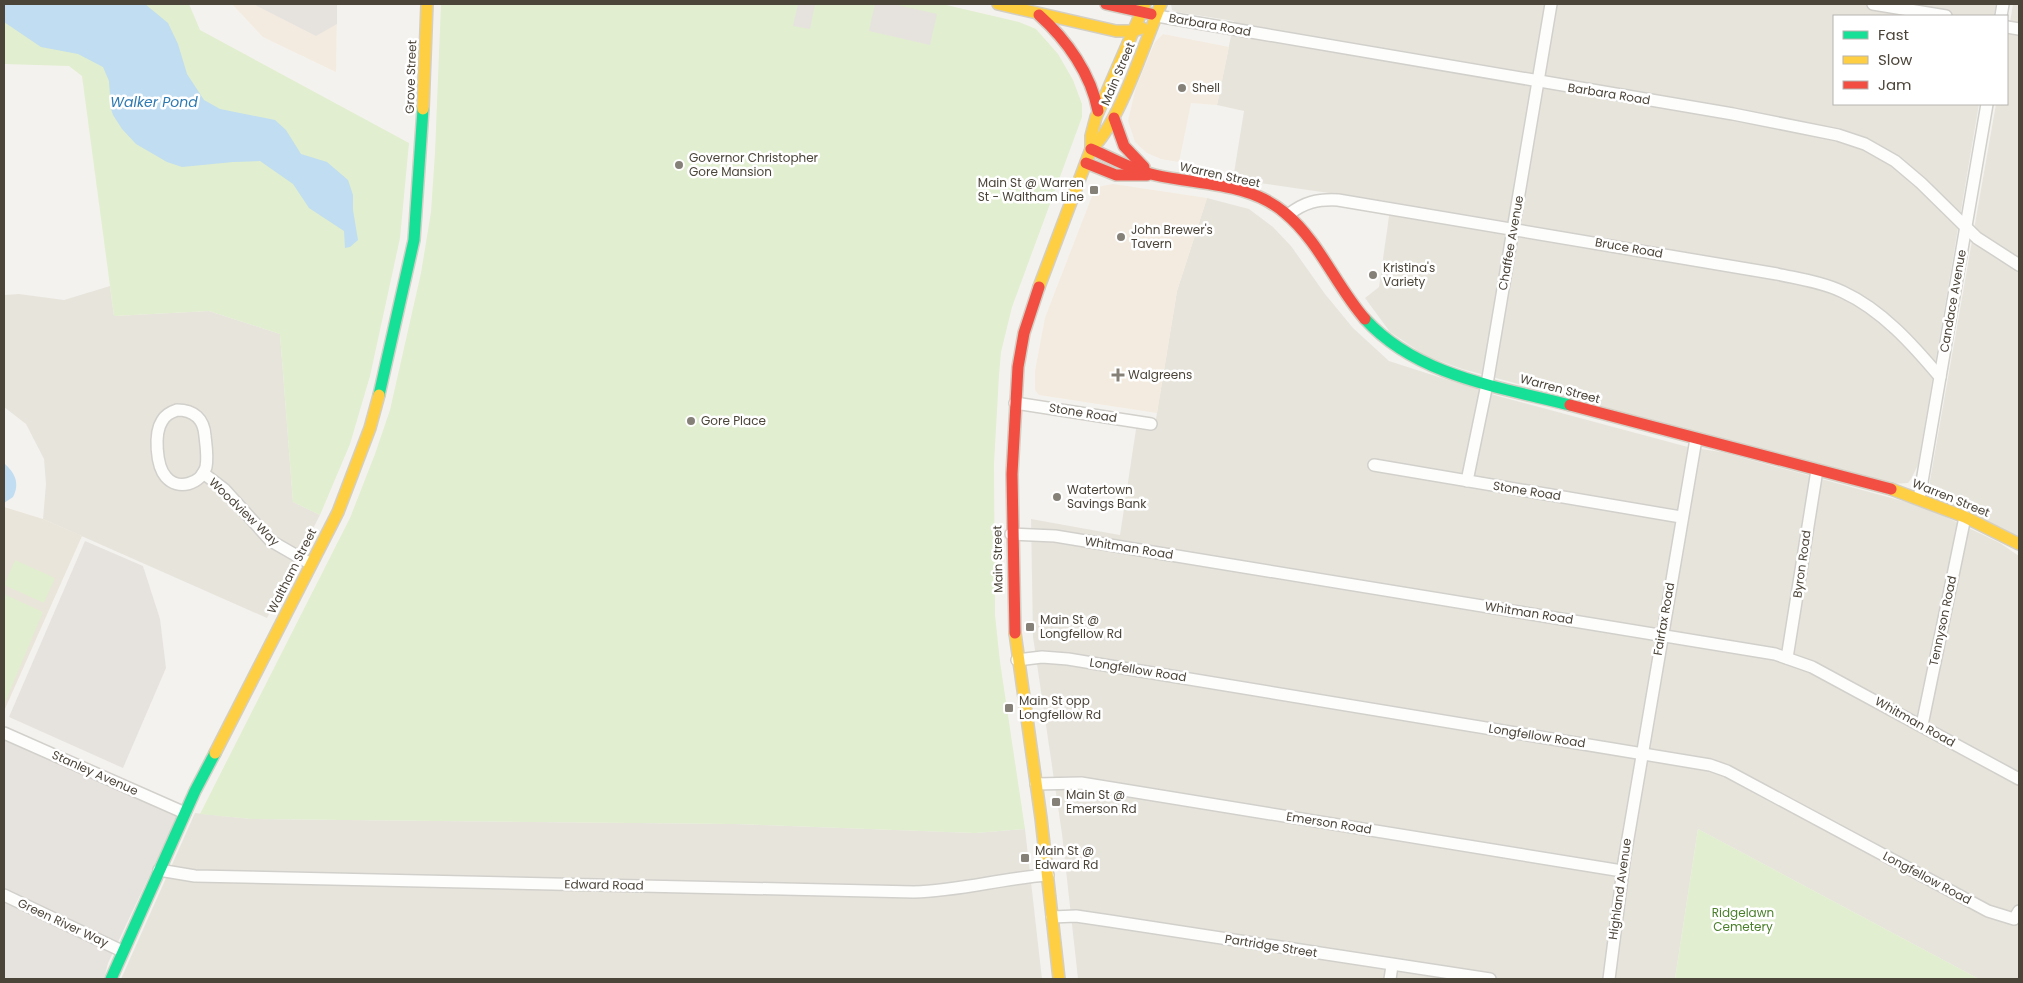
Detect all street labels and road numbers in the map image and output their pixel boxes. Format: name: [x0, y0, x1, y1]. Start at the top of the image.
street label: Barbara Road: [1168, 9, 1253, 40]
street label: Main Street: [1097, 39, 1139, 108]
street label: Grove Street: [401, 40, 420, 114]
street label: Barbara Road: [1567, 79, 1651, 108]
street label: Warren Street: [1178, 158, 1262, 191]
street label: Chaffee Avenue: [1494, 194, 1527, 292]
street label: Bruce Road: [1594, 233, 1664, 262]
street label: Candace Avenue: [1935, 248, 1970, 354]
street label: Warren Street: [1518, 370, 1602, 407]
street label: Stone Road: [1048, 399, 1118, 426]
street label: Woodview Way: [205, 474, 283, 550]
street label: Warren Street: [1910, 474, 1993, 521]
street label: Stone Road: [1492, 477, 1562, 504]
street label: Waltham Street: [263, 525, 320, 616]
street label: Main Street: [988, 525, 1007, 593]
street label: Byron Road: [1788, 529, 1815, 599]
street label: Whitman Road: [1084, 532, 1174, 563]
street label: Tennyson Road: [1925, 574, 1960, 668]
street label: Fairfax Road: [1649, 581, 1678, 657]
street label: Whitman Road: [1484, 597, 1574, 628]
street label: Longfellow Road: [1088, 653, 1188, 686]
street label: Whitman Road: [1872, 692, 1958, 751]
street label: Longfellow Road: [1487, 719, 1587, 752]
street label: Stanley Avenue: [49, 746, 141, 799]
street label: Emerson Road: [1285, 807, 1373, 838]
street label: Highland Avenue: [1604, 837, 1635, 941]
street label: Longfellow Road: [1880, 847, 1974, 908]
street label: Edward Road: [564, 875, 644, 894]
street label: Green River Way: [15, 894, 112, 951]
street label: Partridge Street: [1224, 930, 1319, 961]

